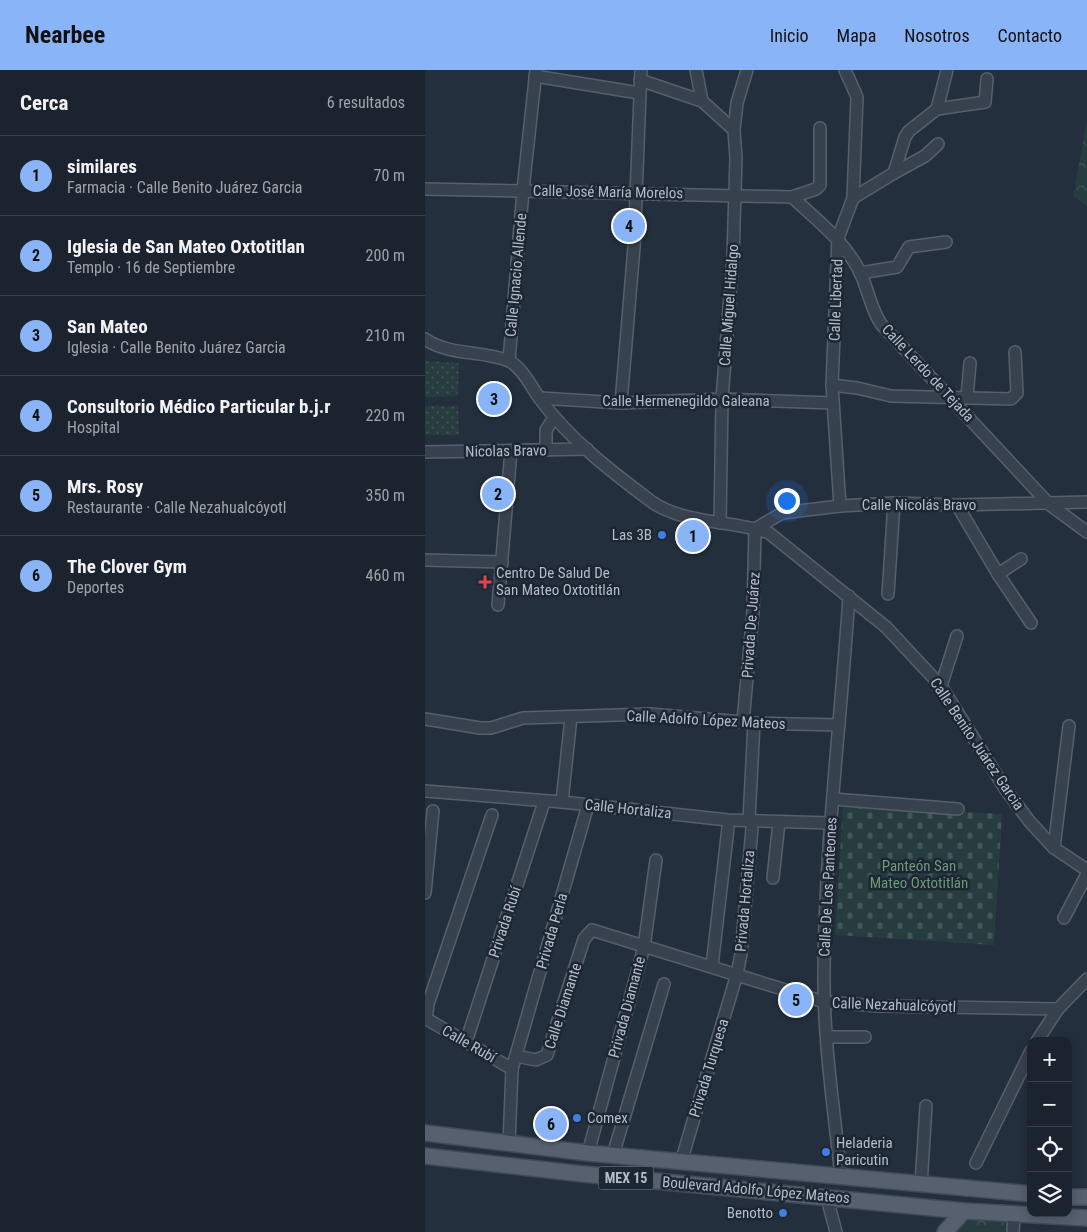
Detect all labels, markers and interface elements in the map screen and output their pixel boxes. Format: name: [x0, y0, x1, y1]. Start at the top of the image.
text: Nearbee: [25, 21, 105, 49]
text: Inicio: [770, 25, 809, 46]
text: Mapa: [837, 25, 876, 46]
text: Nosotros: [904, 25, 970, 46]
text: Contacto: [998, 25, 1062, 46]
text: Cerca: [20, 91, 68, 115]
text: 6 resultados: [327, 93, 405, 112]
text: similares: [67, 155, 137, 178]
text: 1: [32, 166, 40, 185]
text: 70 m: [373, 166, 405, 185]
text: Farmacia · Calle Benito Juárez Garcia: [67, 178, 302, 197]
street label: Calle José María Morelos: [533, 182, 684, 202]
pin: 4: [613, 207, 645, 245]
street label: Calle Ignacio Allende: [502, 212, 530, 338]
text: Iglesia de San Mateo Oxtotitlan: [67, 235, 305, 258]
street label: Calle Miguel Hidalgo: [716, 243, 742, 367]
text: 2: [32, 246, 40, 265]
text: 200 m: [366, 246, 405, 265]
text: Templo · 16 de Septiembre: [67, 258, 235, 277]
street label: Calle Libertad: [826, 259, 846, 341]
text: San Mateo: [67, 315, 148, 338]
street label: Calle Lerdo de Tejada: [878, 320, 978, 426]
text: 3: [32, 326, 40, 345]
text: 210 m: [366, 326, 405, 345]
text: Iglesia · Calle Benito Juárez Garcia: [67, 338, 286, 357]
pin: 3: [478, 380, 510, 418]
street label: Calle Hermenegildo Galeana: [602, 392, 770, 410]
text: Consultorio Médico Particular b.j.r: [67, 395, 330, 418]
text: 4: [32, 406, 40, 425]
text: 220 m: [366, 406, 405, 425]
text: Hospital: [67, 418, 120, 437]
street label: Nicolas Bravo: [465, 441, 547, 461]
text: Mrs. Rosy: [67, 475, 143, 498]
pin: 2: [482, 475, 514, 513]
text: 5: [32, 486, 40, 505]
text: 350 m: [366, 486, 405, 505]
your location: [774, 488, 800, 514]
street label: Calle Nicolás Bravo: [862, 496, 976, 514]
text: Restaurante · Calle Nezahualcóyotl: [67, 498, 286, 517]
pin: 1: [677, 517, 709, 555]
place label: Las 3B: [612, 526, 652, 544]
marker: Las 3B: [656, 529, 668, 541]
text: The Clover Gym: [67, 555, 187, 578]
place label: Centro De Salud De San Mateo Oxtotitlán: [496, 564, 620, 599]
text: 6: [32, 566, 40, 585]
text: 460 m: [366, 566, 405, 585]
street label: Privada De Juárez: [738, 571, 764, 679]
marker: Centro De Salud De San Mateo Oxtotitlán: [478, 575, 492, 589]
text: Deportes: [67, 578, 124, 597]
street label: Calle Benito Juárez Garcia: [926, 675, 1028, 813]
street label: Calle Adolfo López Mateos: [626, 707, 786, 733]
street label: Calle Hortaliza: [584, 795, 672, 823]
street label: Calle De Los Panteones: [815, 817, 841, 957]
street label: Privada Hortaliza: [732, 849, 758, 953]
park label: Panteón San Mateo Oxtotitlán: [870, 857, 968, 892]
street label: Privada Rubí: [485, 883, 525, 960]
street label: Privada Perla: [533, 891, 571, 971]
street label: Privada Diamante: [605, 954, 649, 1060]
street label: Calle Diamante: [541, 961, 585, 1051]
pin: 5: [780, 981, 812, 1019]
street label: Calle Nezahualcóyotl: [832, 994, 956, 1016]
street label: Privada Turquesa: [685, 1016, 733, 1120]
street label: Calle Rubí: [439, 1021, 500, 1067]
map controls: [1027, 1037, 1072, 1217]
button: +: [1027, 1037, 1072, 1082]
button: −: [1027, 1082, 1072, 1127]
pin: 6: [535, 1105, 567, 1143]
place label: Comex: [587, 1109, 628, 1127]
marker: Comex: [571, 1112, 583, 1124]
button: locate: [1027, 1127, 1072, 1172]
place label: Heladeria Paricutin: [836, 1134, 893, 1169]
marker: Heladeria Paricutin: [820, 1146, 832, 1158]
road number: MEX 15: [599, 1166, 653, 1190]
button: layers: [1027, 1172, 1072, 1217]
street label: Boulevard Adolfo López Mateos: [661, 1173, 851, 1207]
place label: Benotto: [727, 1204, 773, 1222]
marker: Benotto: [777, 1207, 789, 1219]

